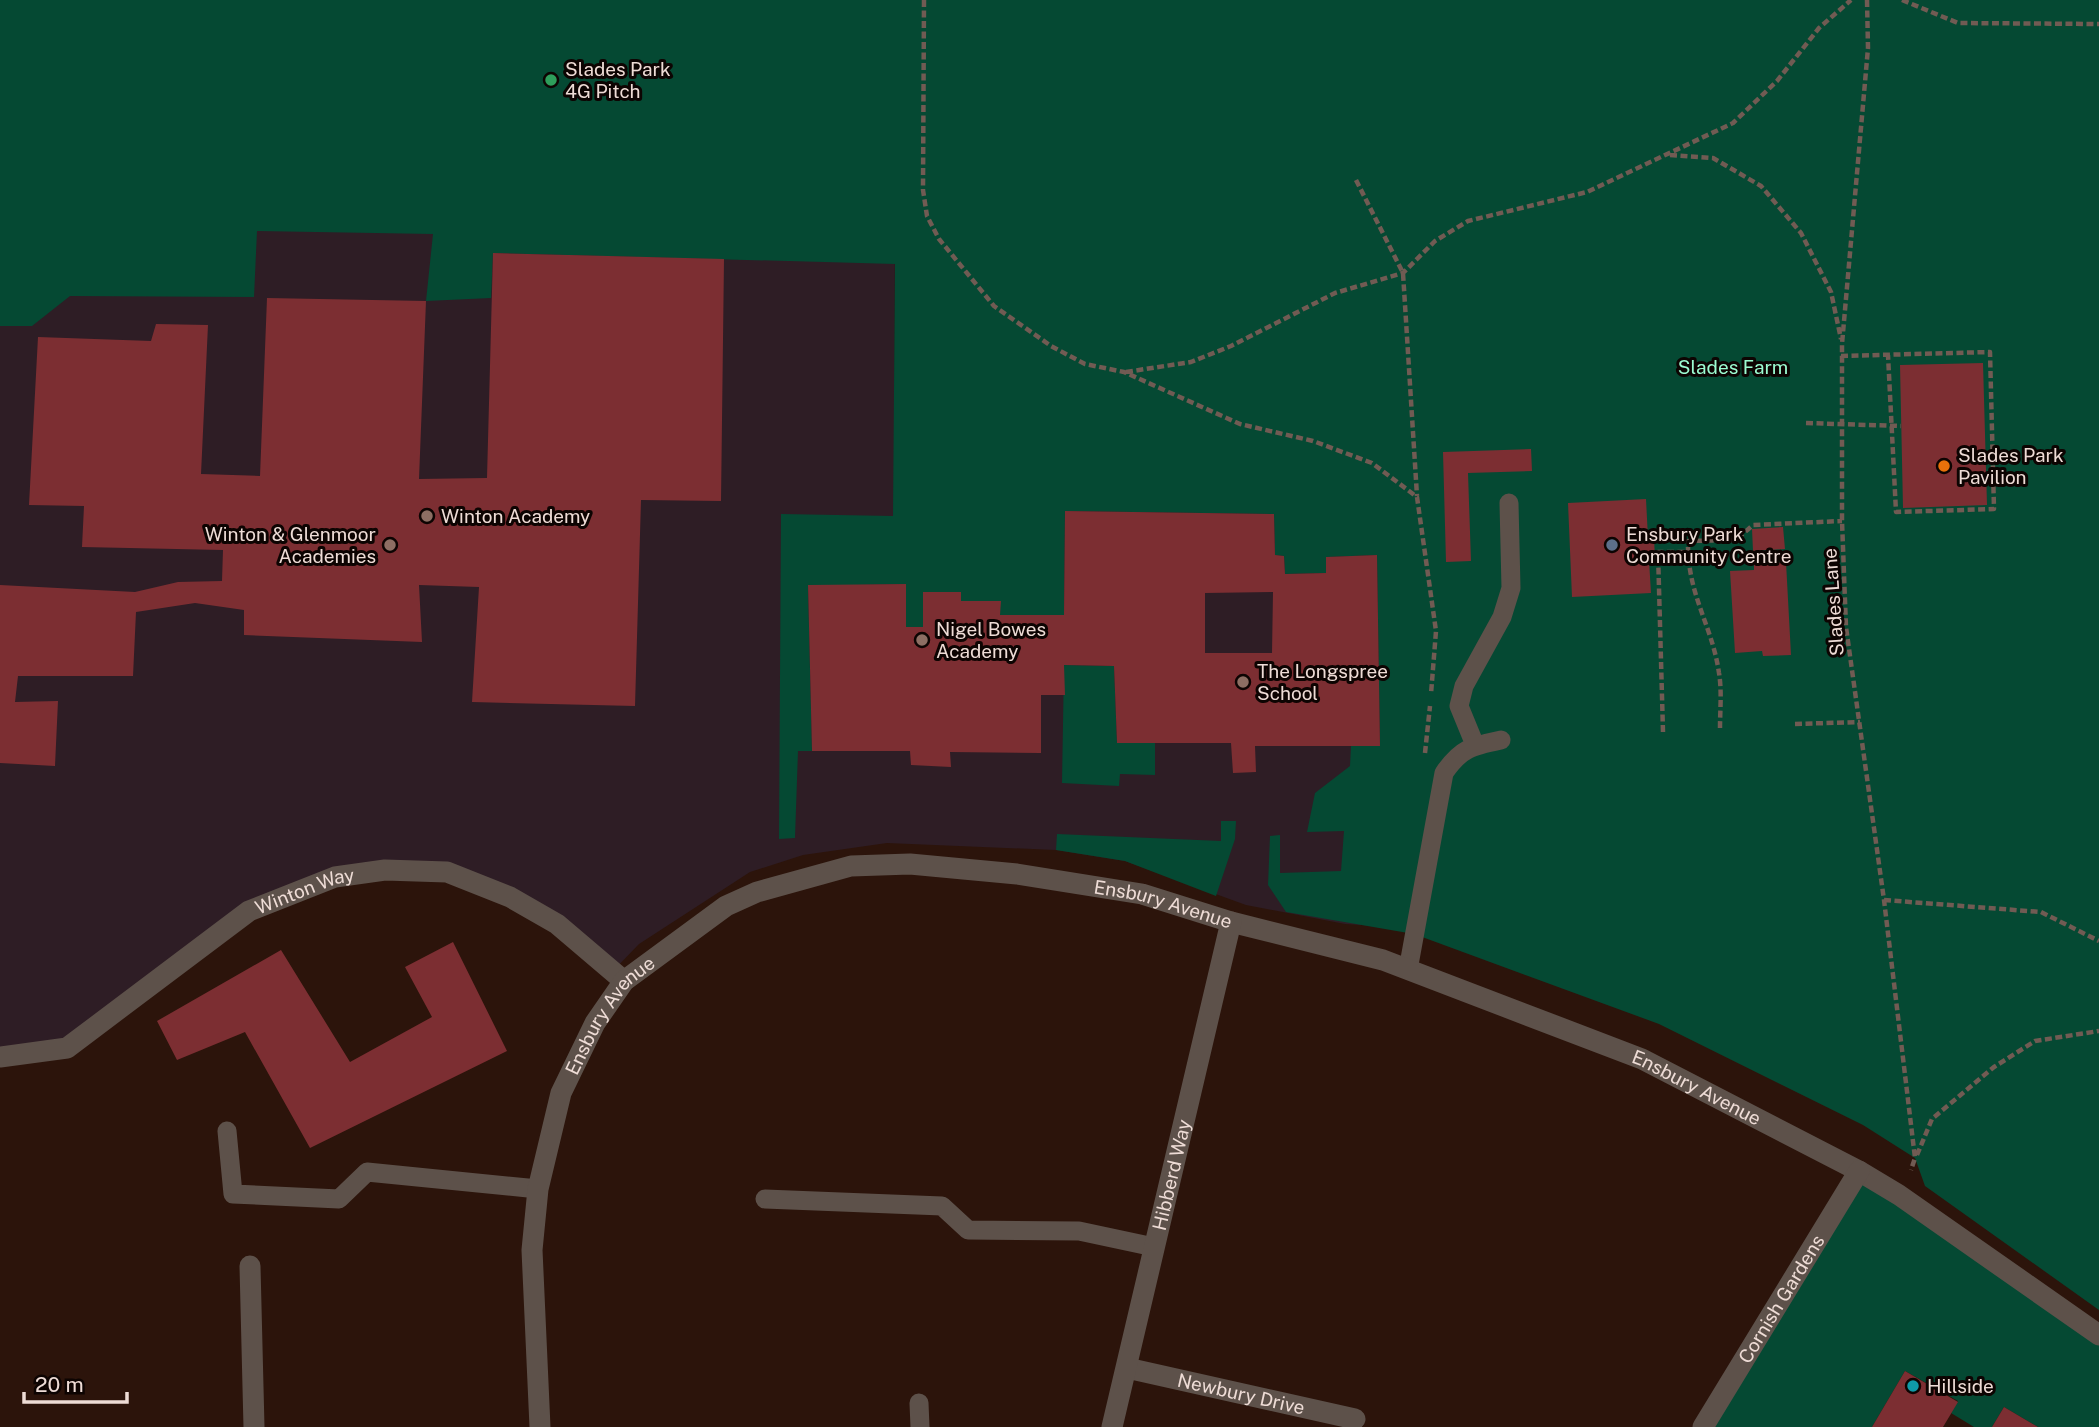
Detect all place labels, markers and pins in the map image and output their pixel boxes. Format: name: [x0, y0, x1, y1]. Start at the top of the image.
place label: Slades Park 4G Pitch: [565, 58, 671, 102]
marker: Slades Park 4G Pitch: [543, 72, 559, 88]
place label: Slades Park Pavilion: [1958, 444, 2064, 488]
marker: Slades Park Pavilion: [1936, 458, 1952, 474]
place label: Winton Academy: [441, 505, 590, 527]
marker: Winton Academy: [419, 508, 435, 524]
place label: Winton & Glenmoor Academies: [205, 523, 376, 567]
place label: Ensbury Park Community Centre: [1626, 523, 1791, 567]
marker: Winton & Glenmoor Academies: [382, 537, 398, 553]
marker: Ensbury Park Community Centre: [1604, 537, 1620, 553]
place label: Nigel Bowes Academy: [936, 618, 1046, 662]
marker: Nigel Bowes Academy: [914, 632, 930, 648]
place label: The Longspree School: [1257, 660, 1388, 704]
marker: The Longspree School: [1235, 674, 1251, 690]
place label: Hillside: [1927, 1375, 1994, 1397]
marker: Hillside: [1905, 1378, 1921, 1394]

